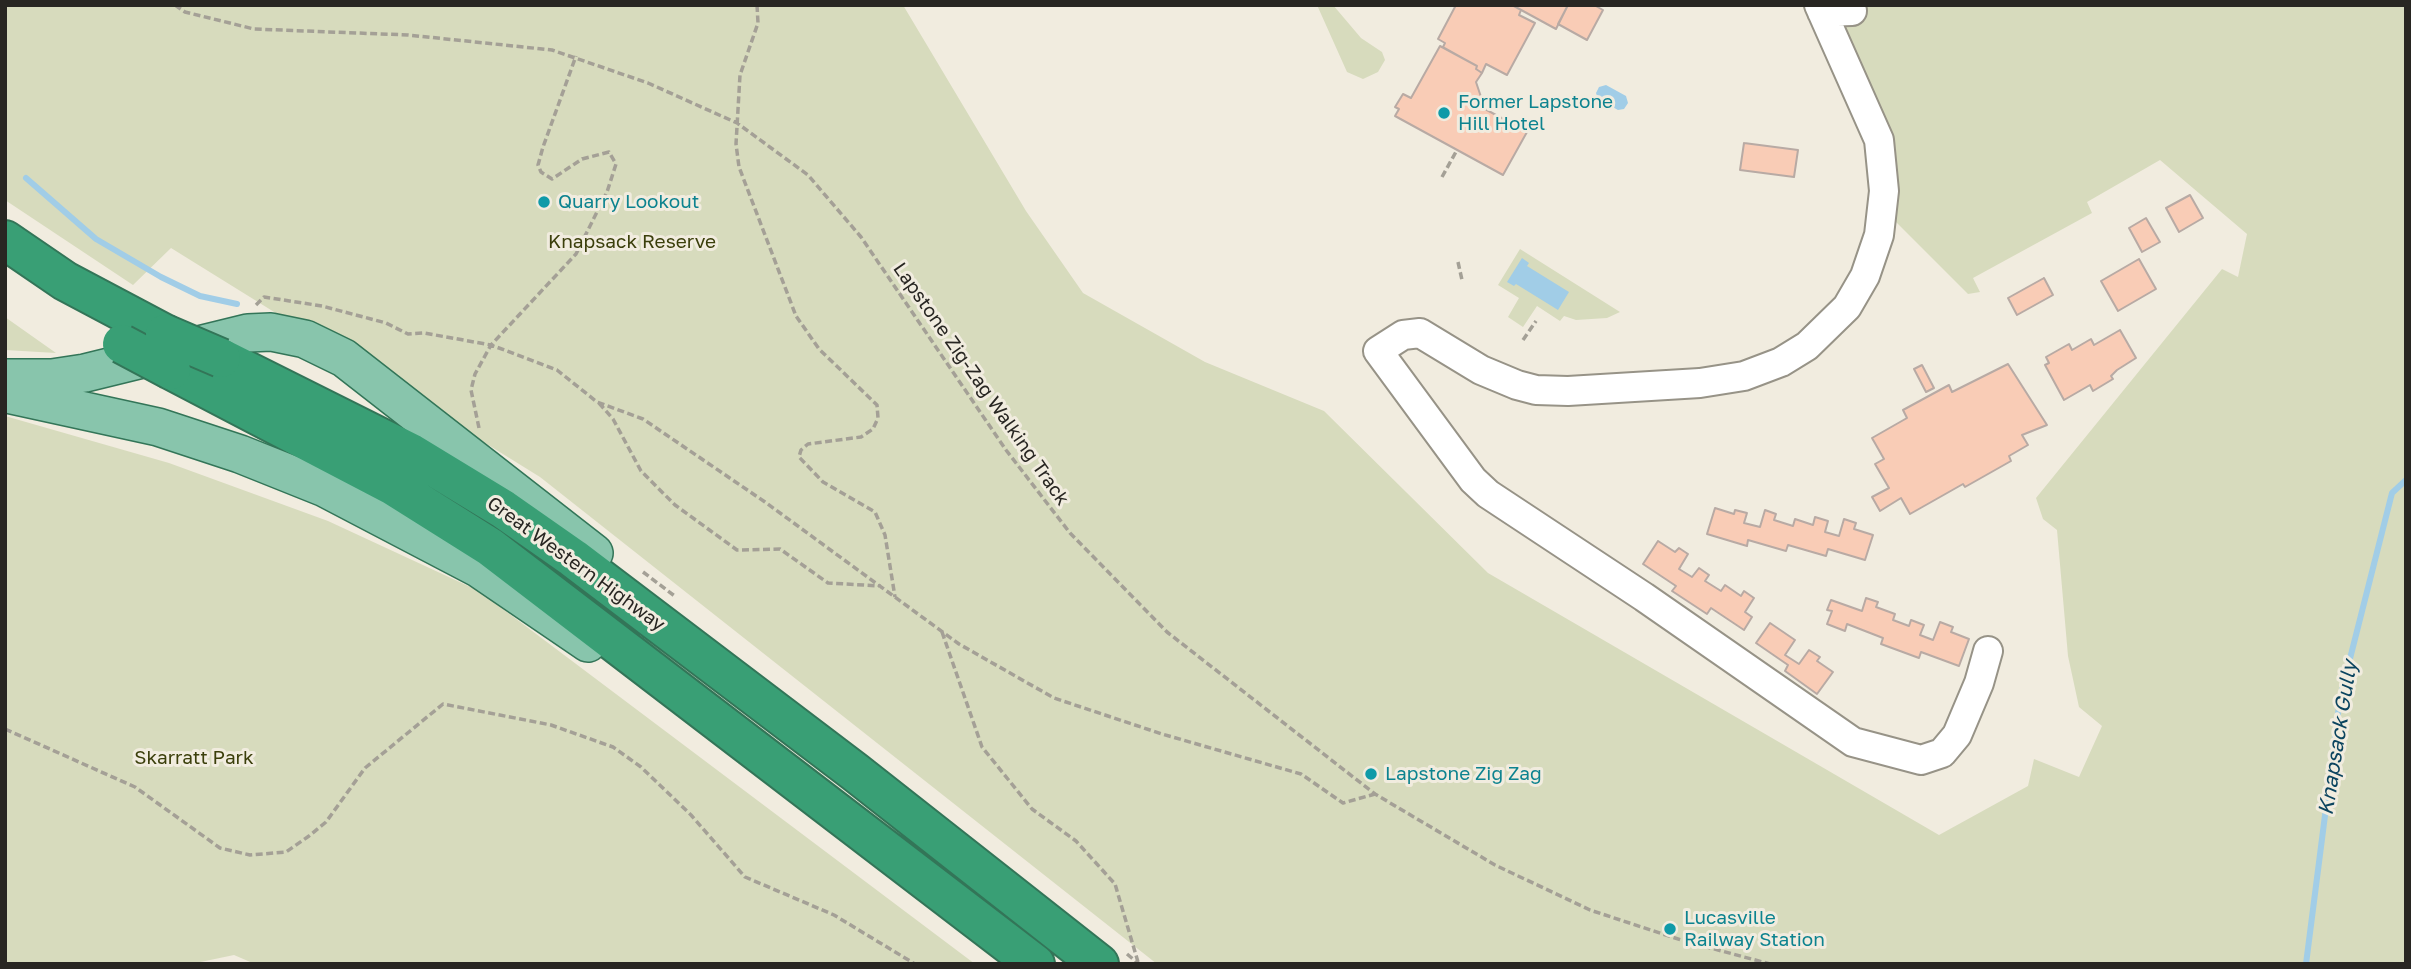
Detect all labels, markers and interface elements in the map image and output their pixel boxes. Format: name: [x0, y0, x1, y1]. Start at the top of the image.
place label: Former Lapstone Hill Hotel: [1458, 91, 1613, 135]
marker: Former Lapstone Hill Hotel: [1436, 105, 1452, 121]
place label: Quarry Lookout: [558, 191, 699, 213]
marker: Quarry Lookout: [536, 194, 552, 210]
park label: Knapsack Reserve: [548, 231, 716, 253]
street label: Lapstone Zig-Zag Walking Track: [888, 258, 1074, 510]
street label: Great Western Highway: [483, 492, 669, 636]
water label: Knapsack Gully: [2313, 659, 2363, 817]
park label: Skarratt Park: [134, 747, 254, 769]
place label: Lapstone Zig Zag: [1385, 763, 1542, 785]
marker: Lapstone Zig Zag: [1363, 766, 1379, 782]
place label: Lucasville Railway Station: [1684, 907, 1825, 951]
marker: Lucasville Railway Station: [1662, 921, 1678, 937]

